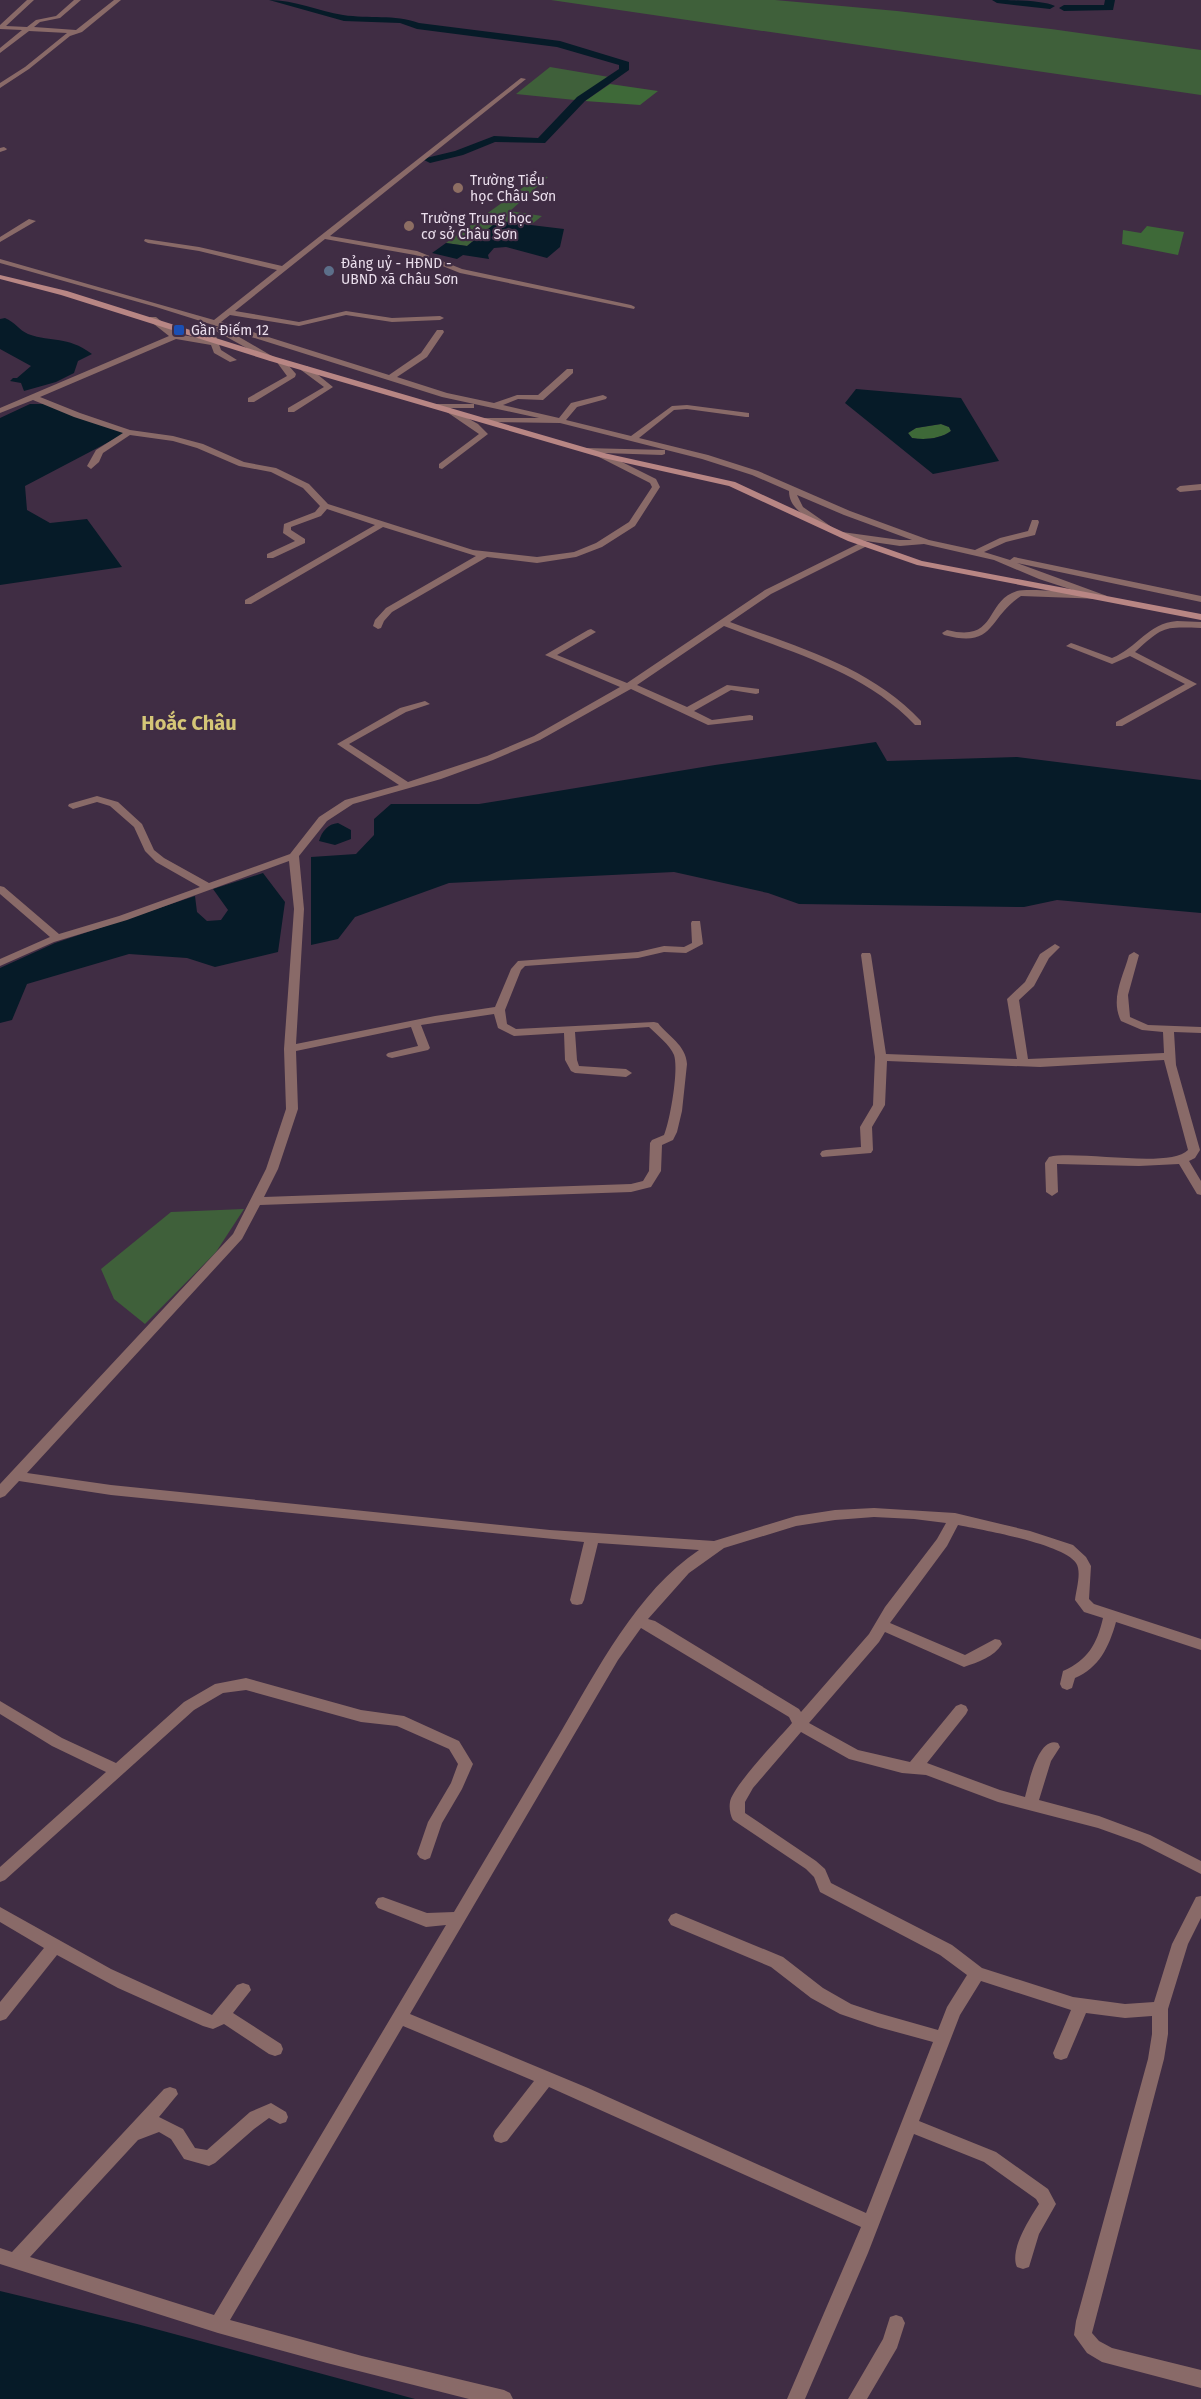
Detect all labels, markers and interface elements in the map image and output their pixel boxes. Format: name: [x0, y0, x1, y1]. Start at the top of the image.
place label: Trường Tiểu học Châu Sơn: [470, 171, 556, 205]
marker: Trường Tiểu học Châu Sơn: [451, 181, 465, 195]
place label: Trường Trung học cơ sở Châu Sơn: [421, 210, 532, 243]
marker: Trường Trung học cơ sở Châu Sơn: [402, 219, 416, 233]
place label: Đảng uỷ - HĐND - UBND xã Châu Sơn: [341, 255, 459, 288]
marker: Đảng uỷ - HĐND - UBND xã Châu Sơn: [322, 264, 336, 278]
place label: Gần Điếm 12: [191, 321, 269, 339]
marker: Gần Điếm 12: [172, 323, 186, 337]
district label: Hoắc Châu: [141, 710, 237, 735]

